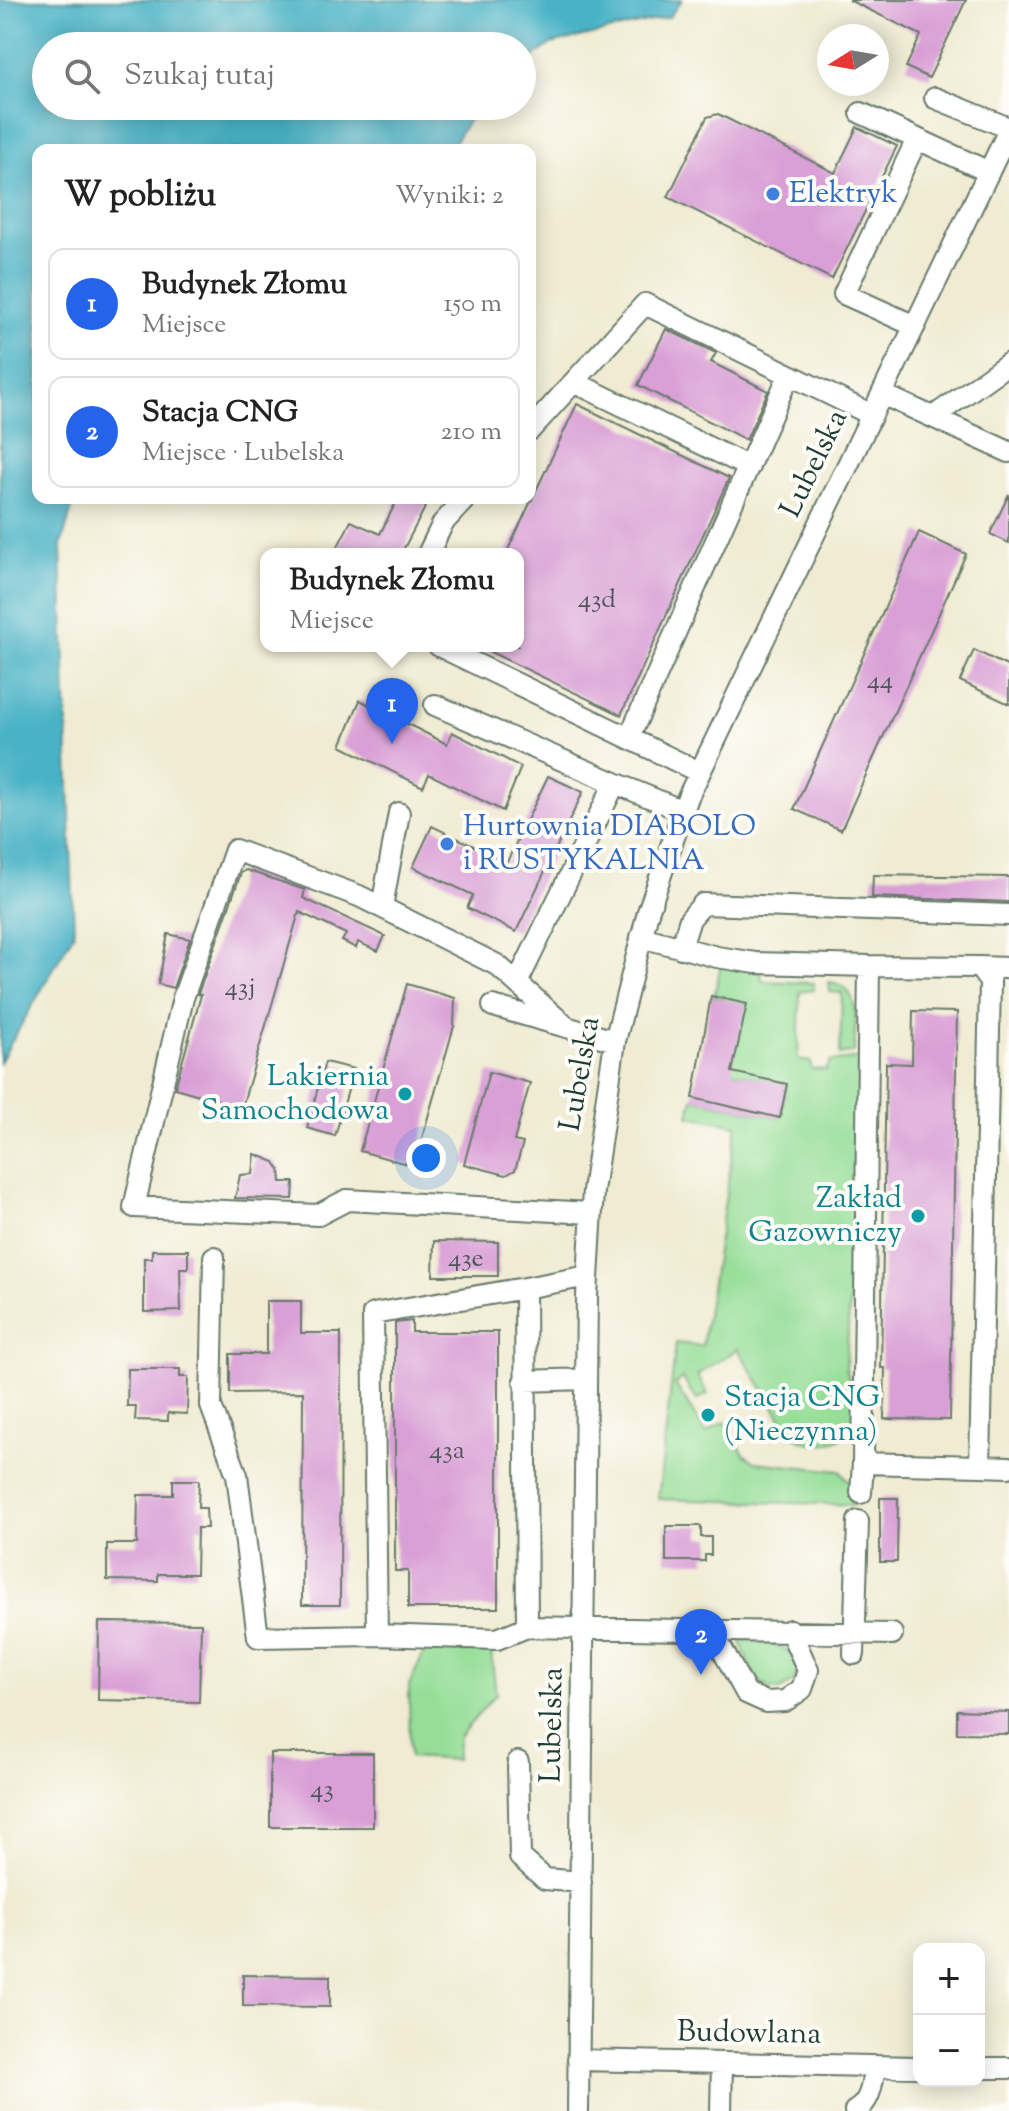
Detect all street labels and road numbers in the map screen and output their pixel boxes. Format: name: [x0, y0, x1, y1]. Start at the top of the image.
street label: Lubelska: [770, 402, 860, 525]
street label: Lubelska: [550, 1013, 612, 1135]
street label: Lubelska: [530, 1667, 576, 1783]
street label: Budowlana: [676, 2011, 822, 2057]

